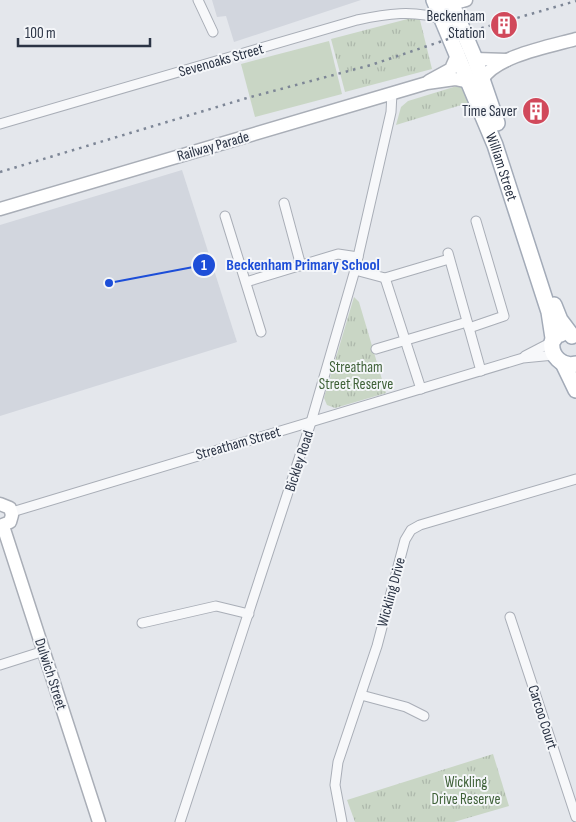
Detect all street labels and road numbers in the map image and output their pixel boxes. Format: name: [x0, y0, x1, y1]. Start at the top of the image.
street label: Sevenoaks Street: [177, 39, 266, 82]
street label: Railway Parade: [175, 127, 251, 166]
street label: William Street: [481, 130, 522, 204]
street label: Streatham Street: [194, 422, 283, 465]
street label: Bickley Road: [281, 428, 318, 494]
street label: Wickling Drive: [373, 555, 410, 629]
street label: Dulwich Street: [30, 636, 71, 713]
street label: Carcoo Court: [523, 683, 562, 752]

